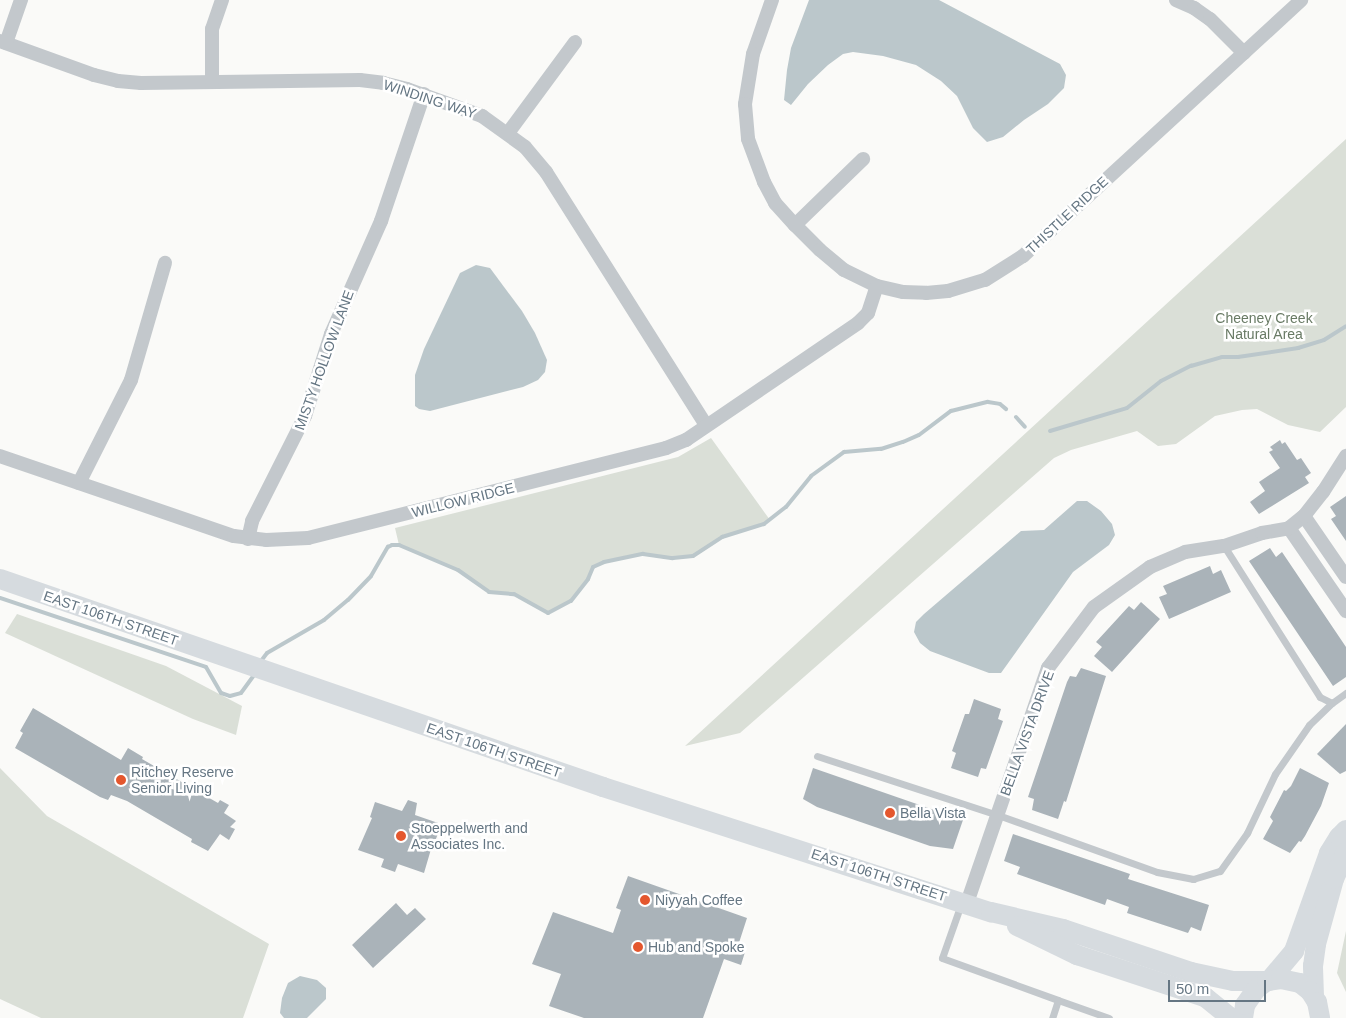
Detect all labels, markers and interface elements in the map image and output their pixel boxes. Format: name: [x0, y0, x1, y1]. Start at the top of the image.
street label: WINDING WAY: [382, 76, 478, 122]
street label: THISTLE RIDGE: [1023, 173, 1111, 257]
street label: MISTY HOLLOW LANE: [291, 288, 357, 432]
park label: Cheeney Creek Natural Area: [1215, 310, 1313, 342]
street label: WILLOW RIDGE: [410, 479, 516, 521]
street label: EAST 106TH STREET: [41, 587, 181, 649]
street label: BELLA VISTA DRIVE: [996, 667, 1058, 799]
street label: EAST 106TH STREET: [424, 719, 564, 781]
place label: Ritchey Reserve Senior Living: [131, 764, 234, 796]
marker: Ritchey Reserve Senior Living: [115, 774, 127, 786]
place label: Bella Vista: [900, 805, 966, 821]
marker: Bella Vista: [884, 807, 896, 819]
place label: Stoeppelwerth and Associates Inc.: [411, 820, 528, 852]
marker: Stoeppelwerth and Associates Inc.: [395, 830, 407, 842]
street label: EAST 106TH STREET: [809, 845, 949, 905]
place label: Niyyah Coffee: [655, 892, 743, 908]
marker: Niyyah Coffee: [639, 894, 651, 906]
place label: Hub and Spoke: [648, 939, 745, 955]
marker: Hub and Spoke: [632, 941, 644, 953]
scale bar: [1171, 970, 1268, 1002]
text: 50 m: [1176, 980, 1209, 997]

